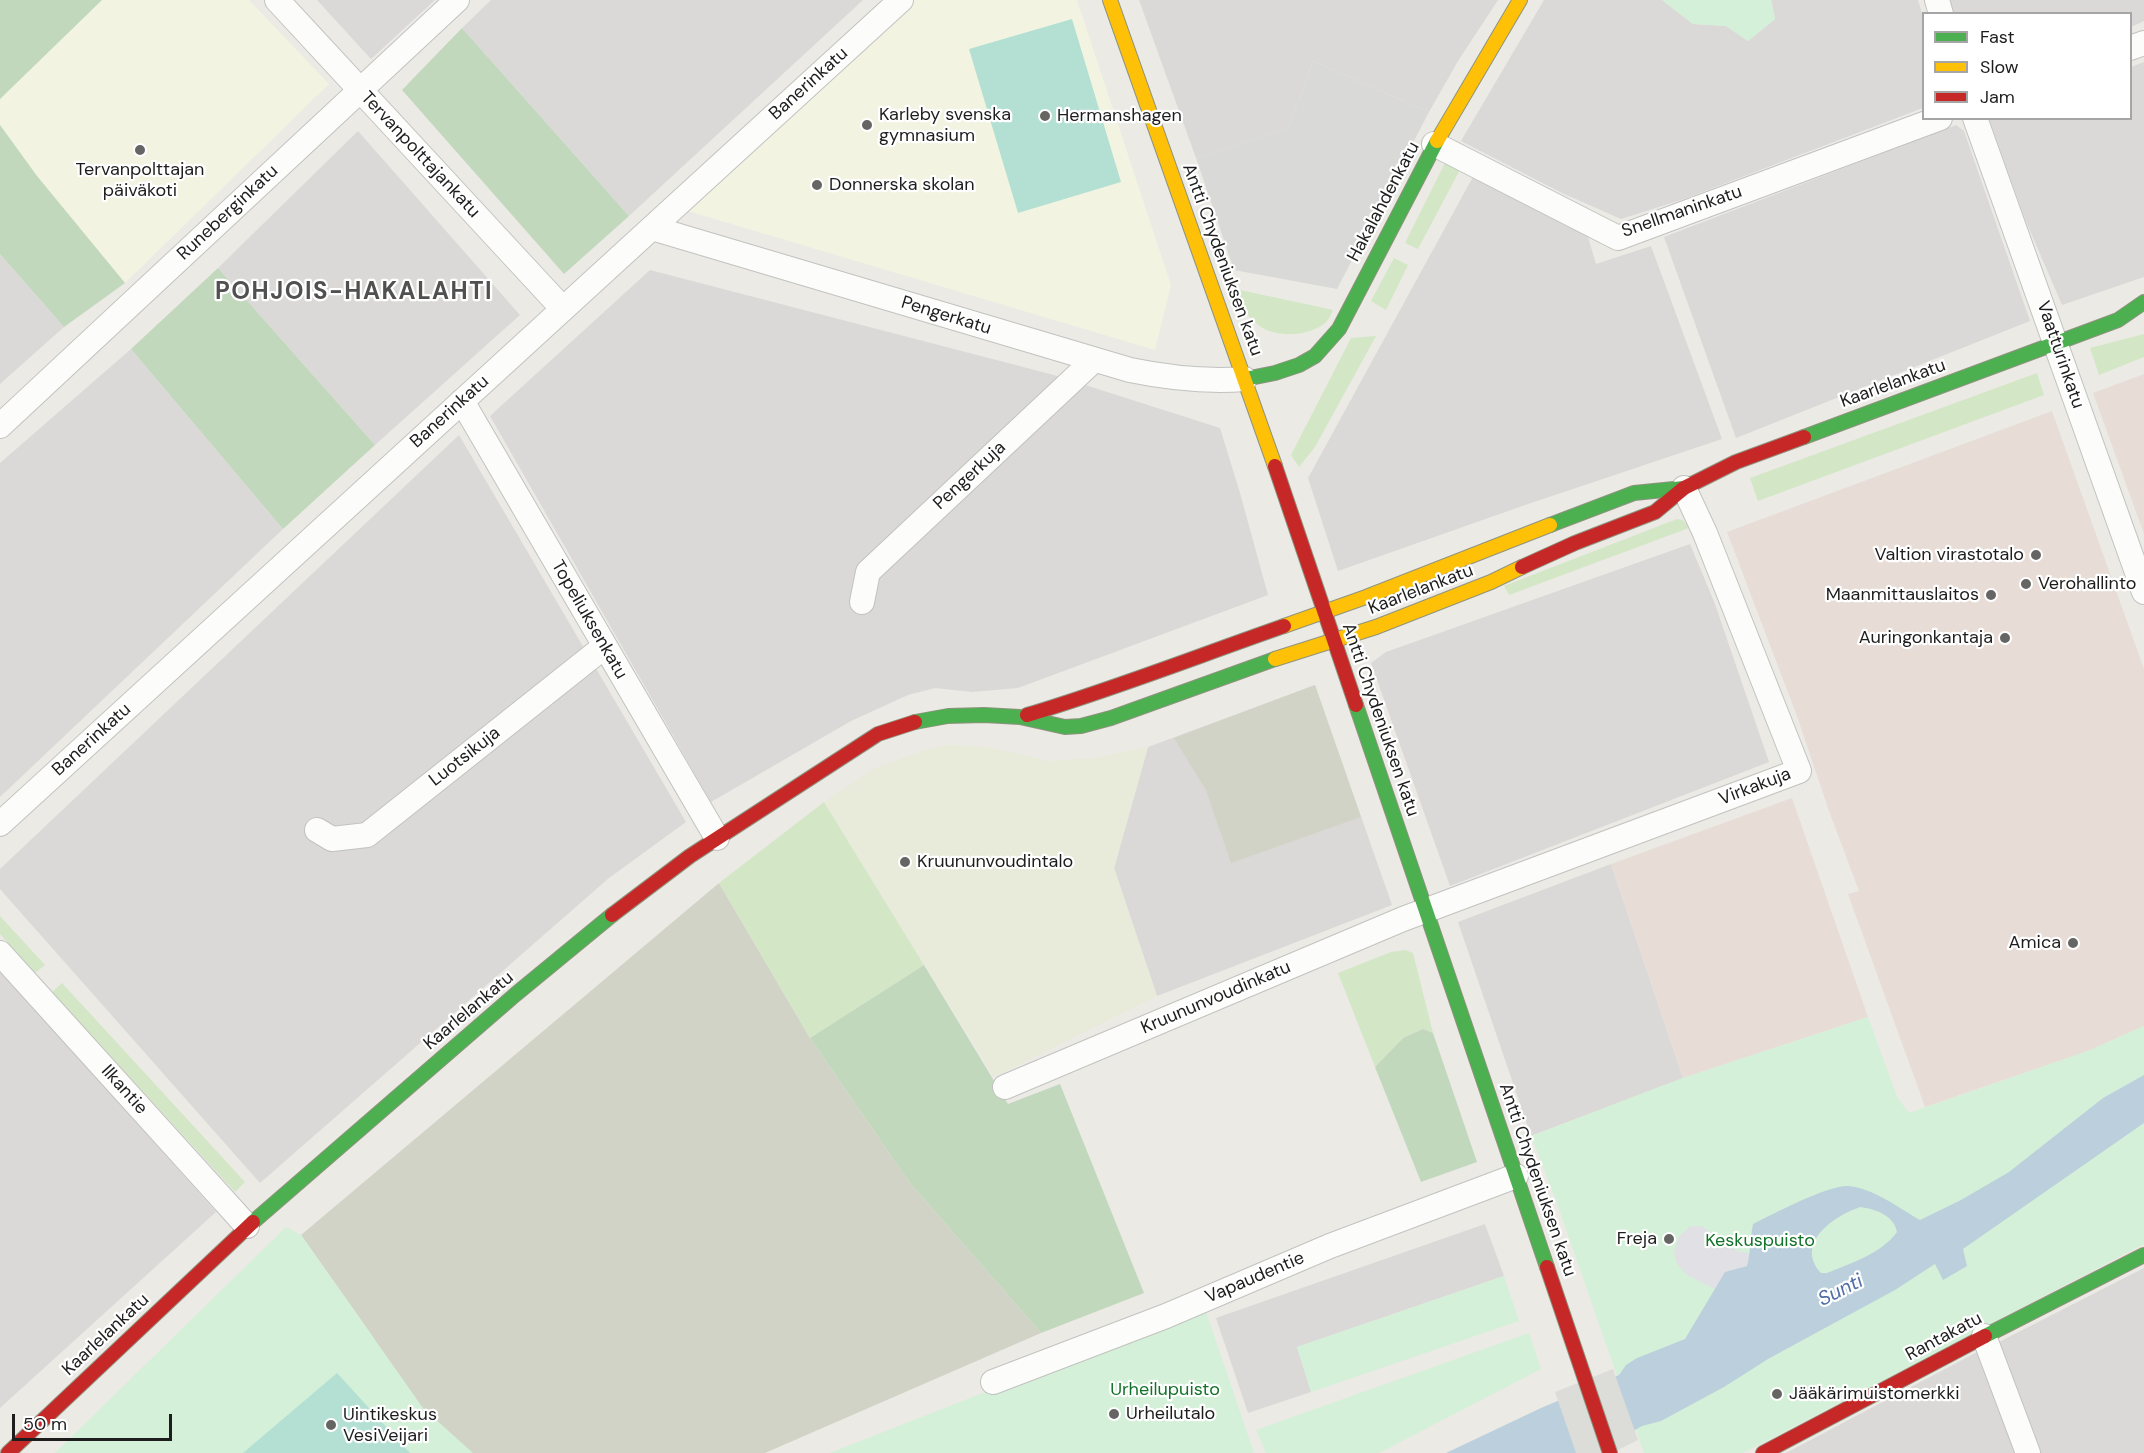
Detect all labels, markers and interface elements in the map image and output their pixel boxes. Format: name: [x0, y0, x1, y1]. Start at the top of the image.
legend: [1922, 12, 2132, 120]
text: Fast: [1980, 25, 2015, 49]
street label: Banerinkatu: [765, 43, 853, 125]
text: Slow: [1980, 55, 2019, 79]
text: Jam: [1980, 85, 2015, 109]
street label: Tervanpolttajankatu: [356, 87, 484, 223]
place label: Karleby svenska gymnasium: [879, 104, 1011, 146]
place label: Hermanshagen: [1057, 105, 1182, 127]
marker: Hermanshagen: [1038, 109, 1052, 123]
marker: Karleby svenska gymnasium: [860, 118, 874, 132]
street label: Hakalahdenkatu: [1343, 138, 1425, 266]
marker: Tervanpolttajan päiväkoti: [133, 143, 147, 157]
place label: Tervanpolttajan päiväkoti: [76, 159, 204, 201]
street label: Runeberginkatu: [173, 161, 283, 265]
street label: Antti Chydeniuksen katu: [1177, 161, 1267, 359]
place label: Donnerska skolan: [829, 174, 974, 196]
marker: Donnerska skolan: [810, 178, 824, 192]
street label: Snellmaninkatu: [1619, 181, 1745, 243]
district label: POHJOIS-HAKALAHTI: [215, 279, 493, 307]
street label: Pengerkatu: [898, 292, 994, 340]
street label: Vaatturinkatu: [2032, 299, 2088, 411]
street label: Kaarlelankatu: [1837, 355, 1949, 413]
street label: Banerinkatu: [406, 371, 494, 453]
street label: Pengerkuja: [930, 437, 1010, 515]
place label: Valtion virastotalo: [1874, 544, 2024, 566]
marker: Valtion virastotalo: [2029, 548, 2043, 562]
street label: Topeliuksenkatu: [546, 557, 632, 683]
street label: Kaarlelankatu: [1365, 560, 1477, 620]
place label: Verohallinto: [2038, 573, 2136, 595]
marker: Verohallinto: [2019, 577, 2033, 591]
place label: Maanmittauslaitos: [1826, 584, 1979, 606]
marker: Maanmittauslaitos: [1984, 588, 1998, 602]
street label: Antti Chydeniuksen katu: [1337, 621, 1423, 819]
place label: Auringonkantaja: [1859, 627, 1993, 649]
marker: Auringonkantaja: [1998, 631, 2012, 645]
street label: Banerinkatu: [48, 699, 136, 781]
street label: Luotsikuja: [425, 723, 505, 791]
street label: Virkakuja: [1716, 763, 1794, 811]
place label: Kruununvoudintalo: [917, 851, 1073, 873]
marker: Kruununvoudintalo: [898, 855, 912, 869]
place label: Amica: [2009, 932, 2061, 954]
marker: Amica: [2066, 936, 2080, 950]
street label: Kruununvoudinkatu: [1138, 957, 1294, 1039]
street label: Kaarlelankatu: [420, 967, 518, 1055]
street label: Ilkantie: [96, 1061, 152, 1119]
street label: Antti Chydeniuksen katu: [1494, 1081, 1580, 1279]
place label: Freja: [1617, 1228, 1657, 1250]
park label: Keskuspuisto: [1705, 1230, 1815, 1252]
marker: Freja: [1662, 1232, 1676, 1246]
street label: Vapaudentie: [1202, 1247, 1308, 1309]
water label: Sunti: [1815, 1270, 1867, 1312]
street label: Kaarlelankatu: [58, 1289, 154, 1381]
street label: Rantakatu: [1902, 1308, 1986, 1366]
park label: Urheilupuisto: [1110, 1379, 1220, 1401]
place label: Jääkärimuistomerkki: [1789, 1383, 1960, 1405]
marker: Jääkärimuistomerkki: [1770, 1387, 1784, 1401]
scale bar: [15, 1402, 176, 1440]
place label: Urheilutalo: [1126, 1403, 1215, 1425]
place label: Uintikeskus VesiVeijari: [343, 1404, 437, 1446]
marker: Urheilutalo: [1107, 1407, 1121, 1421]
text: 50 m: [23, 1412, 67, 1436]
marker: Uintikeskus VesiVeijari: [324, 1418, 338, 1432]

